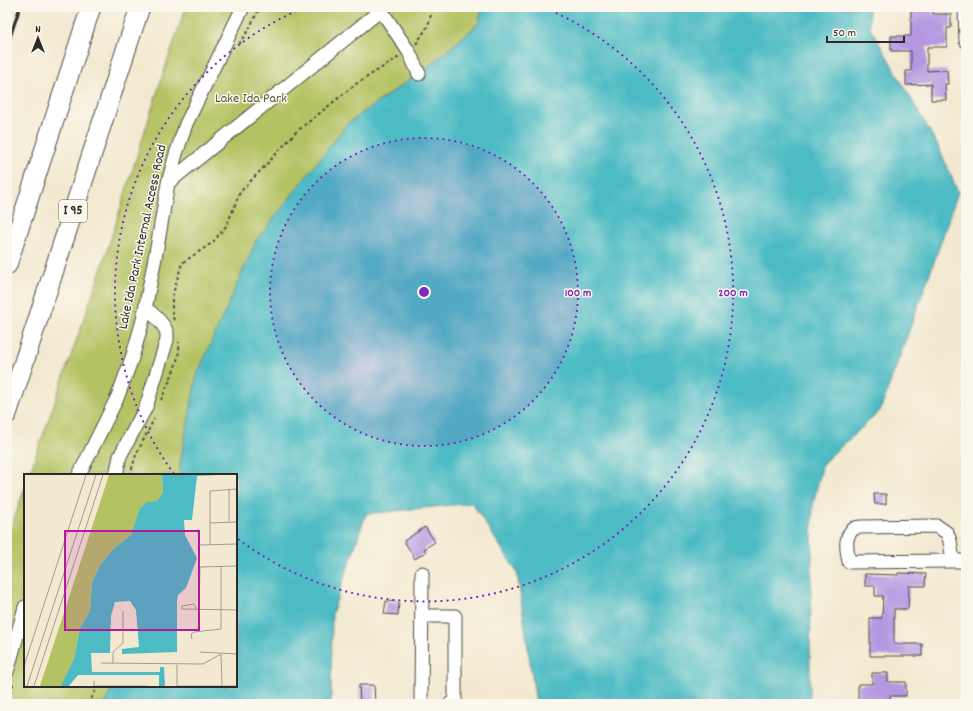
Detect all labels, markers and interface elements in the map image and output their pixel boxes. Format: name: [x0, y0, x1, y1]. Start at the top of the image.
north arrow: [18, 18, 58, 58]
scale bar: [827, 18, 904, 44]
text: N: [35, 22, 41, 38]
text: 50 m: [833, 25, 856, 42]
park label: Lake Ida Park: [215, 89, 287, 109]
street label: Lake Ida Park Internal Access Road: [114, 143, 172, 331]
road number: I 95: [59, 200, 87, 222]
centre of rings: [417, 285, 431, 299]
text: 100 m: [565, 285, 591, 302]
text: 200 m: [718, 285, 748, 302]
inset map: [24, 474, 237, 687]

